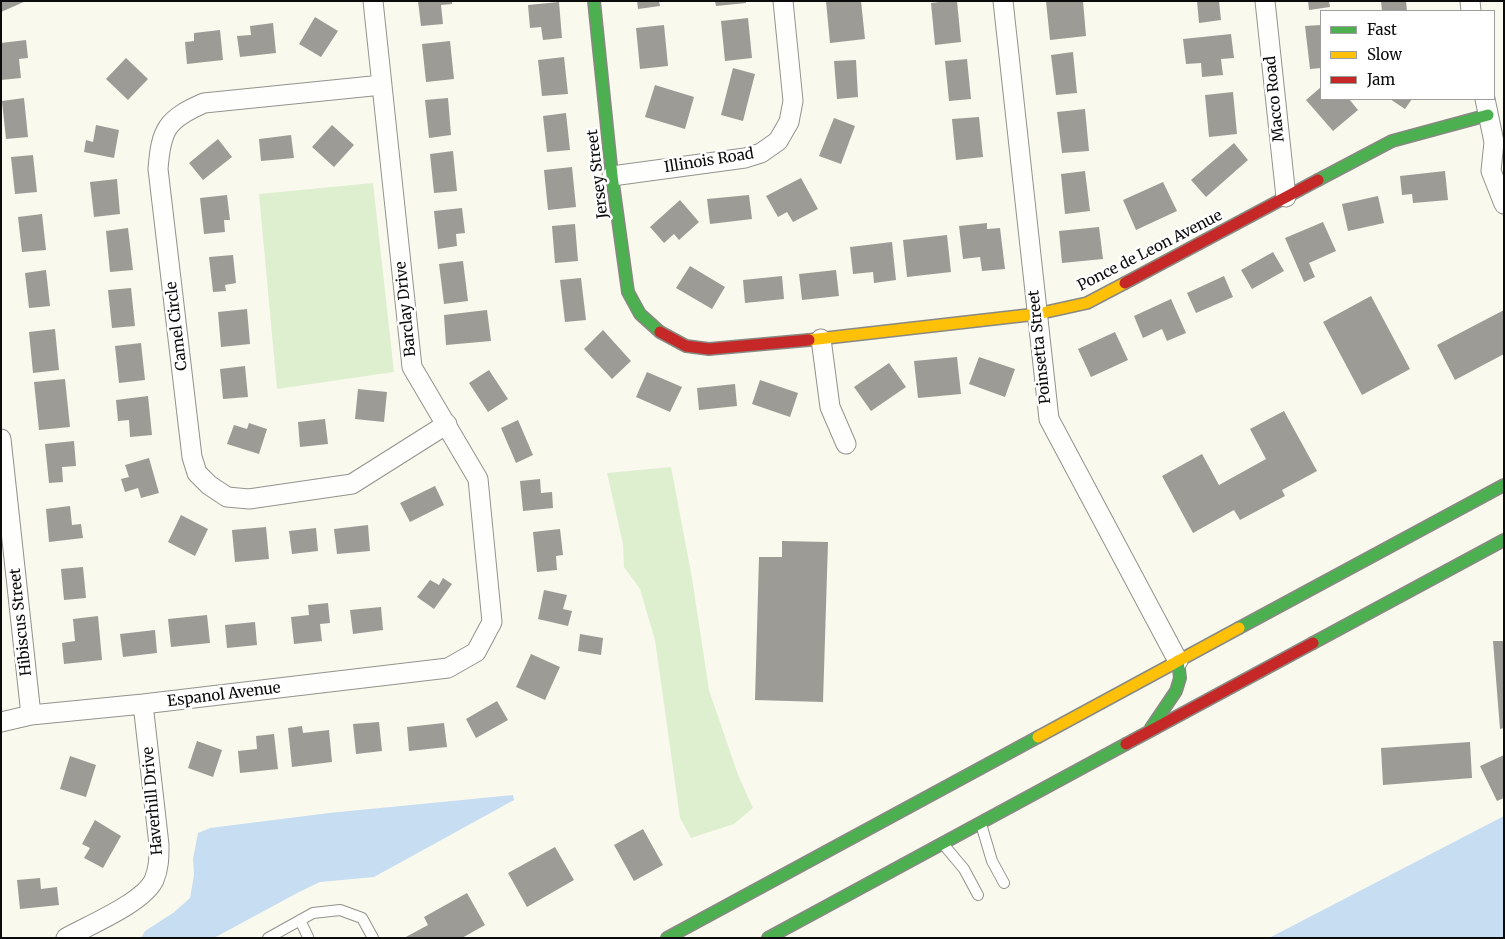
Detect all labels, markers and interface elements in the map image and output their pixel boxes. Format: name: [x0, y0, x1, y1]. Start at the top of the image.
legend: [1320, 10, 1495, 100]
text: Fast: [1367, 20, 1397, 39]
text: Slow: [1367, 45, 1402, 64]
street label: Macco Road: [1262, 55, 1288, 143]
text: Jam: [1367, 70, 1395, 89]
street label: Jersey Street: [584, 128, 612, 220]
street label: Illinois Road: [663, 145, 755, 177]
street label: Ponce de Leon Avenue: [1075, 207, 1225, 295]
street label: Barclay Drive: [392, 260, 420, 358]
street label: Camel Circle: [163, 280, 191, 372]
street label: Poinsetta Street: [1025, 289, 1055, 405]
street label: Hibiscus Street: [6, 567, 36, 677]
street label: Espanol Avenue: [166, 679, 282, 711]
street label: Haverhill Drive: [139, 746, 167, 856]

